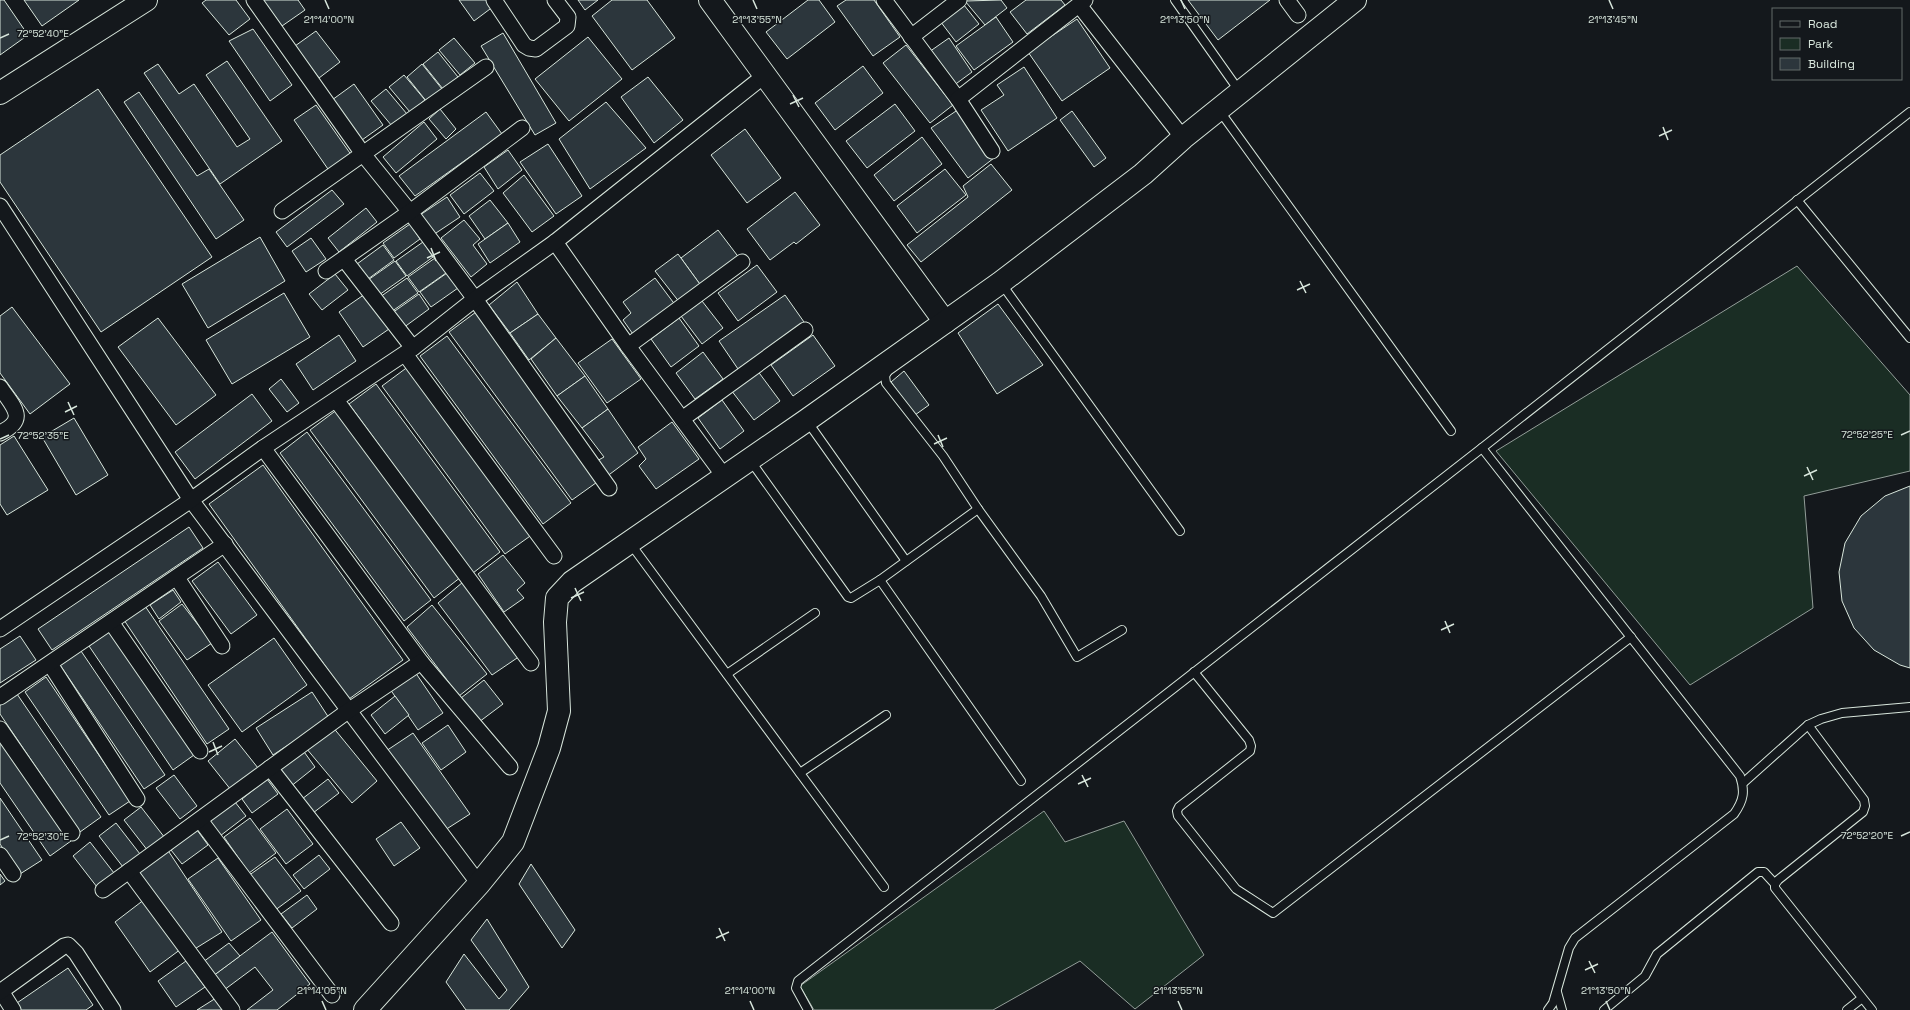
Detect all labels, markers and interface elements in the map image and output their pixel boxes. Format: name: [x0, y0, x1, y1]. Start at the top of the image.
legend: [1772, 8, 1902, 80]
text: 21°14'00"N: [304, 13, 354, 26]
text: 21°13'55"N: [732, 13, 782, 26]
text: 21°13'50"N: [1160, 13, 1210, 26]
text: 21°13'45"N: [1588, 13, 1638, 26]
text: Road: [1808, 16, 1837, 32]
text: 72°52'40"E: [17, 27, 69, 40]
text: Park: [1808, 36, 1833, 52]
text: Building: [1808, 56, 1855, 72]
text: 72°52'25"E: [1841, 428, 1893, 441]
text: 72°52'35"E: [17, 429, 69, 442]
text: 72°52'20"E: [1841, 829, 1893, 842]
text: 72°52'30"E: [17, 830, 69, 843]
text: 21°14'05"N: [297, 984, 347, 997]
text: 21°14'00"N: [725, 984, 775, 997]
text: 21°13'55"N: [1153, 984, 1203, 997]
text: 21°13'50"N: [1581, 984, 1631, 997]

